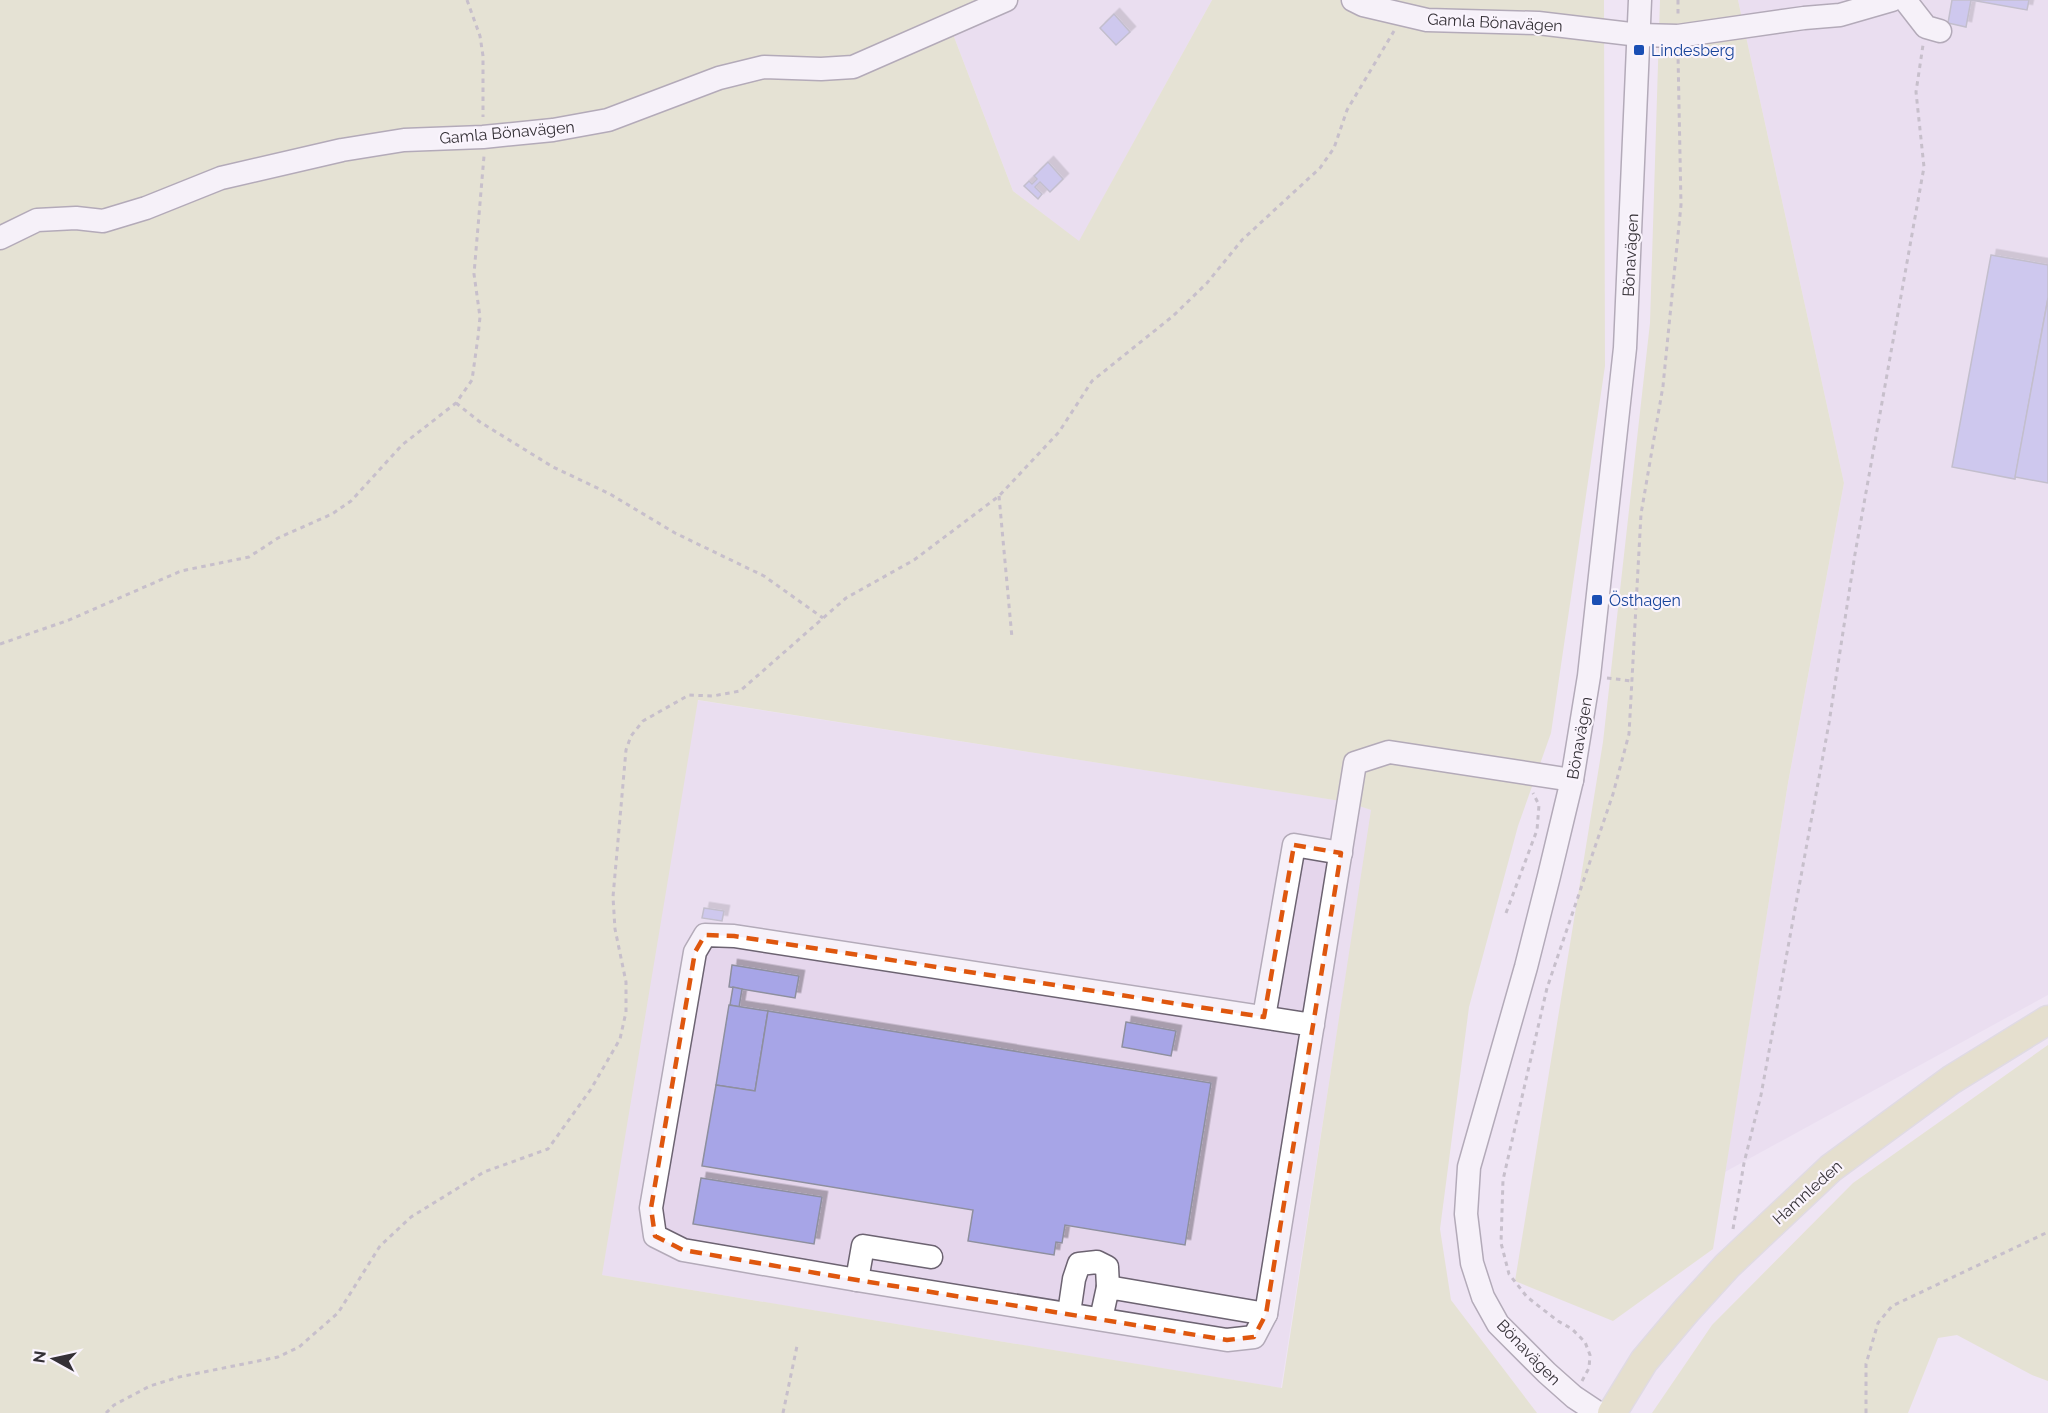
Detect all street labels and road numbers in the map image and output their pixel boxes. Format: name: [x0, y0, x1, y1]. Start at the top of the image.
street label: Gamla Bönavägen: [1427, 9, 1563, 36]
street label: Gamla Bönavägen: [439, 117, 575, 148]
street label: Bönavägen: [1619, 213, 1642, 297]
street label: Bönavägen: [1563, 695, 1596, 781]
street label: Hamnleden: [1769, 1156, 1846, 1229]
street label: Bönavägen: [1493, 1316, 1565, 1389]

